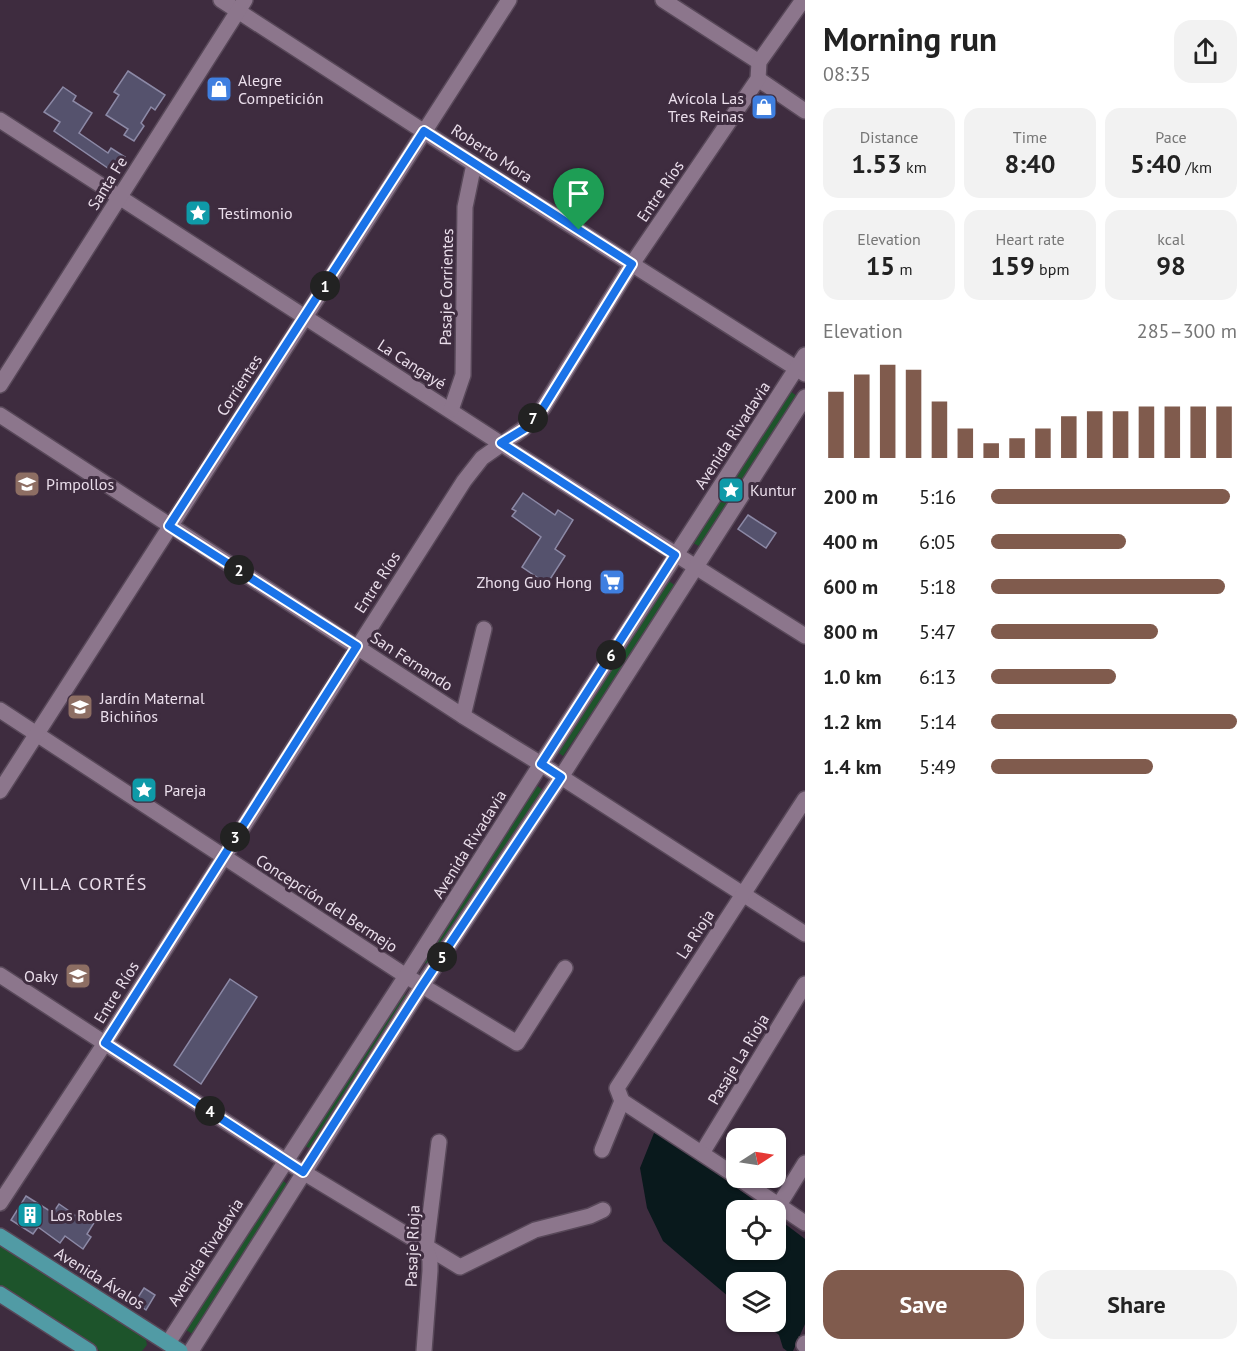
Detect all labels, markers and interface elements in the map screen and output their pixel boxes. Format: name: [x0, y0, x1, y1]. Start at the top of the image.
text: Morning run: [823, 17, 997, 60]
button: share: [1174, 20, 1237, 83]
text: 08:35: [823, 61, 871, 87]
place label: Alegre Competición: [238, 70, 323, 108]
shop icon: Alegre Competición: [204, 74, 234, 104]
place label: Avícola Las Tres Reinas: [668, 88, 744, 126]
shop icon: Avícola Las Tres Reinas: [749, 92, 779, 122]
street label: Roberto Mora: [448, 119, 536, 187]
text: Distance: [860, 127, 918, 147]
text: Time: [1013, 127, 1047, 147]
text: Pace: [1155, 127, 1187, 147]
text: 1.53: [851, 147, 902, 180]
text: 8:40: [1004, 147, 1056, 180]
text: 5:40: [1130, 147, 1181, 180]
street label: Santa Fe: [83, 153, 131, 213]
street label: Entre Ríos: [632, 156, 688, 225]
text: km: [902, 157, 927, 177]
text: /km: [1181, 157, 1212, 177]
pin: [553, 168, 604, 230]
icon: arrive: [562, 177, 595, 210]
place icon: Testimonio: [183, 198, 213, 228]
place label: Testimonio: [218, 203, 293, 223]
street label: Pasaje Corrientes: [435, 228, 457, 346]
text: Elevation: [857, 229, 921, 249]
text: Heart rate: [995, 229, 1065, 249]
text: kcal: [1157, 229, 1185, 249]
text: 15: [866, 249, 895, 282]
text: 159: [991, 249, 1035, 282]
text: 98: [1156, 249, 1186, 282]
text: m: [895, 259, 912, 279]
text: bpm: [1035, 259, 1069, 279]
pin: 1: [310, 271, 340, 301]
text: 1: [320, 276, 330, 296]
text: Elevation: [823, 318, 903, 344]
text: 285–300 m: [1137, 318, 1237, 344]
street label: La Cangayé: [374, 334, 450, 394]
street label: Corrientes: [212, 350, 266, 420]
street label: Avenida Rivadavia: [690, 377, 774, 493]
pin: 7: [518, 403, 548, 433]
text: 7: [528, 408, 538, 428]
school or university icon: Pimpollos: [12, 469, 42, 499]
place label: Pimpollos: [46, 474, 114, 494]
place icon: Kuntur: [716, 475, 746, 505]
place label: Kuntur: [750, 480, 797, 500]
text: 200 m: [823, 484, 878, 510]
text: 5:16: [919, 484, 956, 510]
text: 400 m: [823, 529, 878, 555]
text: 6:05: [919, 529, 956, 555]
street label: Entre Ríos: [350, 547, 404, 617]
pin: 2: [224, 555, 254, 585]
text: 2: [234, 560, 244, 580]
supermarket icon: Zhong Guo Hong: [597, 567, 627, 597]
place label: Zhong Guo Hong: [476, 572, 592, 592]
text: 600 m: [823, 574, 878, 600]
text: 5:18: [919, 574, 956, 600]
text: 800 m: [823, 619, 878, 645]
text: 5:47: [919, 619, 956, 645]
street label: San Fernando: [367, 627, 457, 695]
pin: 6: [596, 640, 626, 670]
text: 6: [606, 645, 616, 665]
text: 1.0 km: [823, 664, 882, 690]
text: 6:13: [919, 664, 956, 690]
place label: Jardín Maternal Bichiños: [99, 688, 205, 726]
school or university icon: Jardín Maternal Bichiños: [65, 692, 95, 722]
text: 1.2 km: [823, 709, 882, 735]
text: 5:14: [919, 709, 956, 735]
text: 1.4 km: [823, 754, 882, 780]
text: 5:49: [919, 754, 956, 780]
place icon: Pareja: [129, 775, 159, 805]
place label: Pareja: [164, 780, 206, 800]
street label: Avenida Rivadavia: [428, 786, 510, 902]
pin: 3: [220, 822, 250, 852]
text: 3: [230, 827, 240, 847]
street label: Concepción del Bermejo: [252, 850, 402, 956]
district label: VILLA CORTÉS: [19, 872, 148, 895]
street label: La Rioja: [672, 906, 718, 962]
pin: 5: [427, 942, 457, 972]
text: 5: [437, 947, 447, 967]
street label: Entre Ríos: [89, 957, 143, 1027]
school or university icon: Oaky: [63, 961, 93, 991]
place label: Oaky: [24, 966, 59, 986]
street label: Pasaje La Rioja: [703, 1010, 773, 1108]
pin: 4: [195, 1096, 225, 1126]
text: 4: [205, 1101, 215, 1121]
north arrow: [726, 1128, 786, 1188]
map controls: [726, 1128, 786, 1332]
street label: Avenida Rivadavia: [163, 1194, 247, 1310]
building icon: Los Robles: [15, 1200, 45, 1230]
button: locate: [726, 1200, 786, 1260]
place label: Los Robles: [50, 1205, 123, 1225]
street label: Pasaje Rioja: [401, 1205, 423, 1287]
street label: Avenida Ávalos: [51, 1242, 149, 1314]
button: Save: [823, 1270, 1024, 1339]
button: Share: [1036, 1270, 1237, 1339]
button: layers: [726, 1272, 786, 1332]

